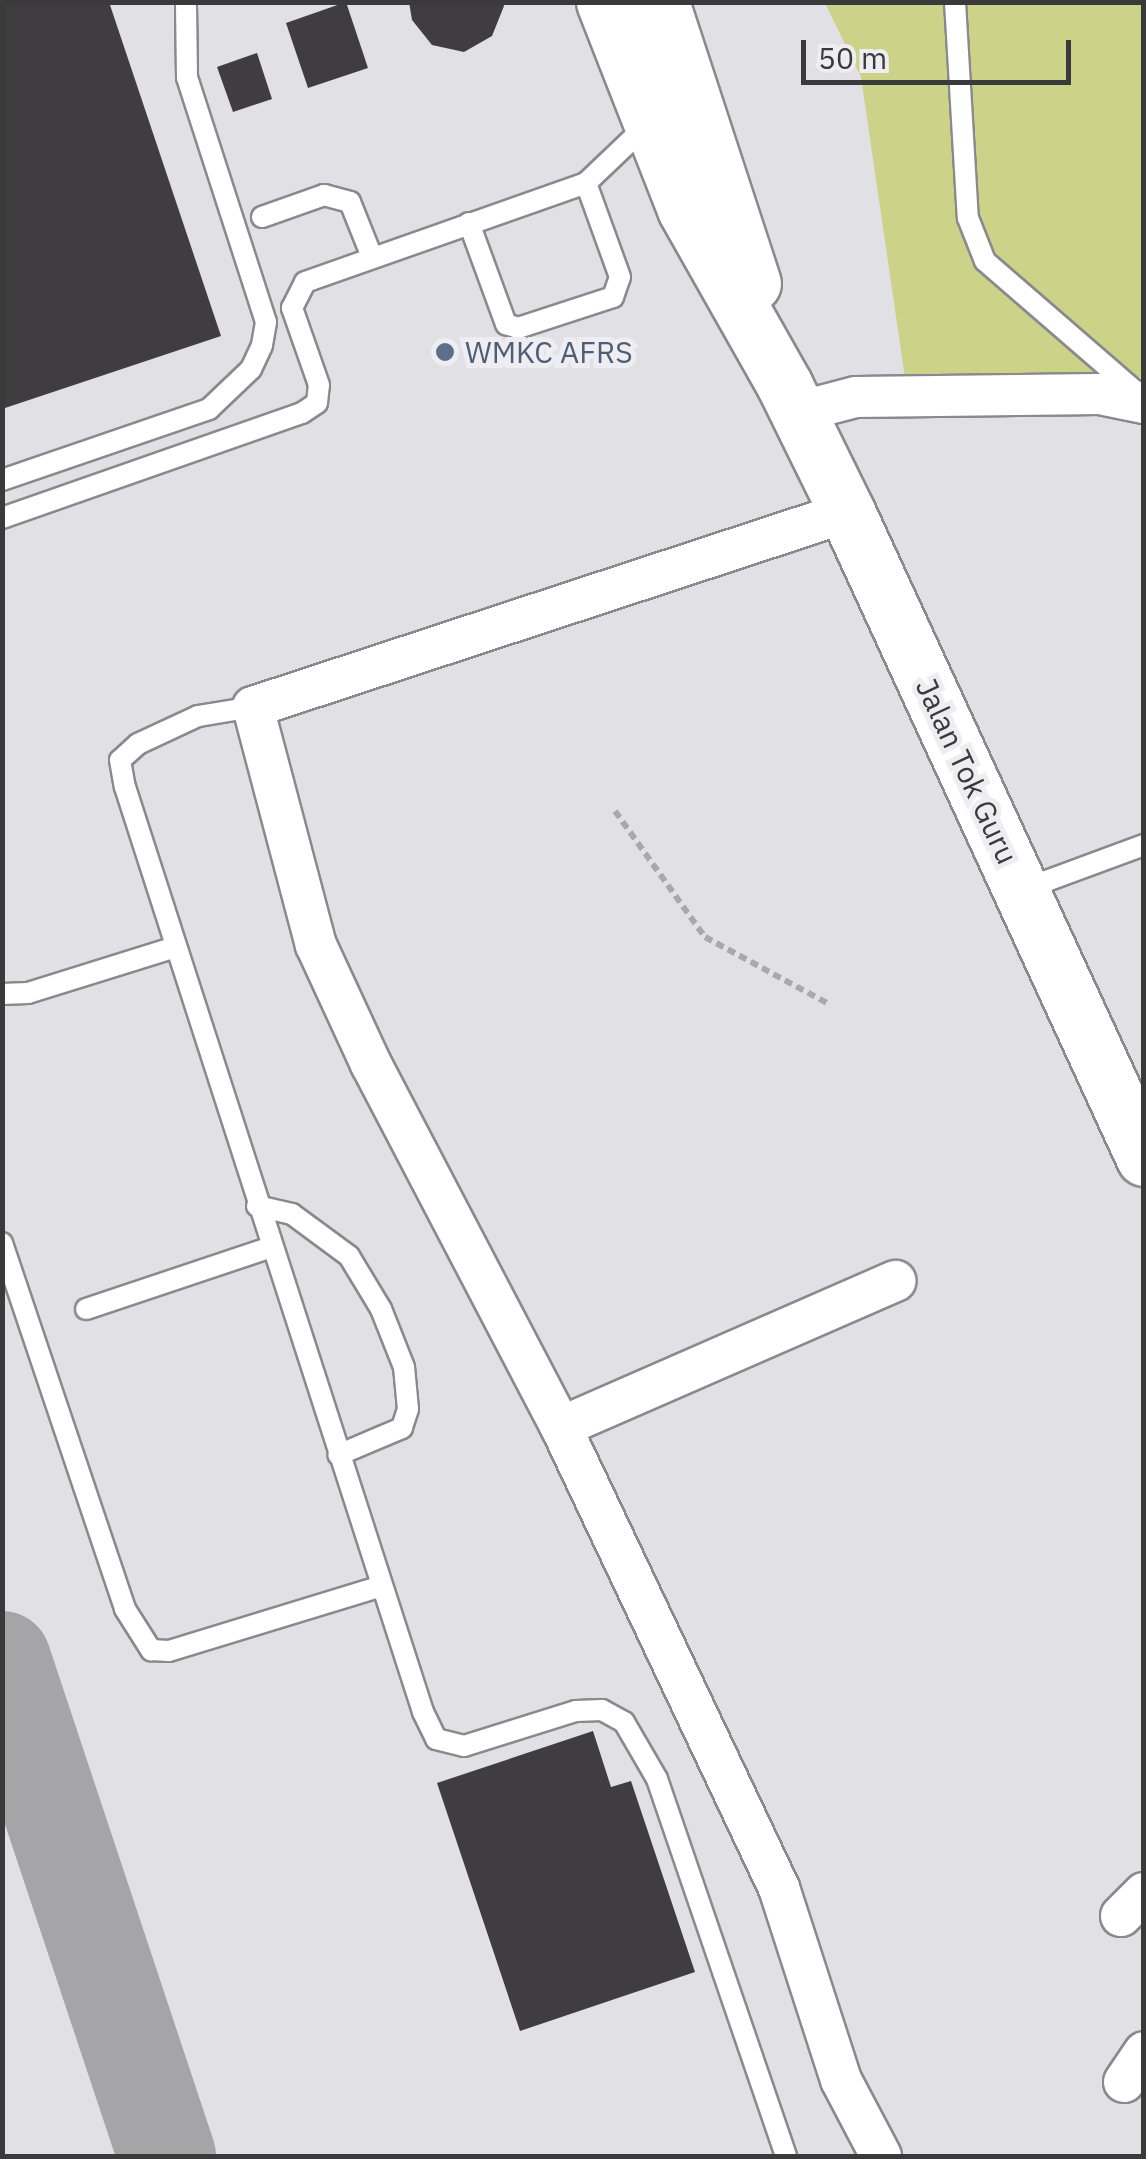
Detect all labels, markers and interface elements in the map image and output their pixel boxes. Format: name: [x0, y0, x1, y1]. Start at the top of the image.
scale bar: [806, 20, 1076, 82]
text: 50 m: [818, 38, 887, 77]
place label: WMKC AFRS: [465, 334, 633, 370]
marker: WMKC AFRS: [434, 341, 456, 363]
street label: Jalan Tok Guru: [908, 673, 1026, 869]

